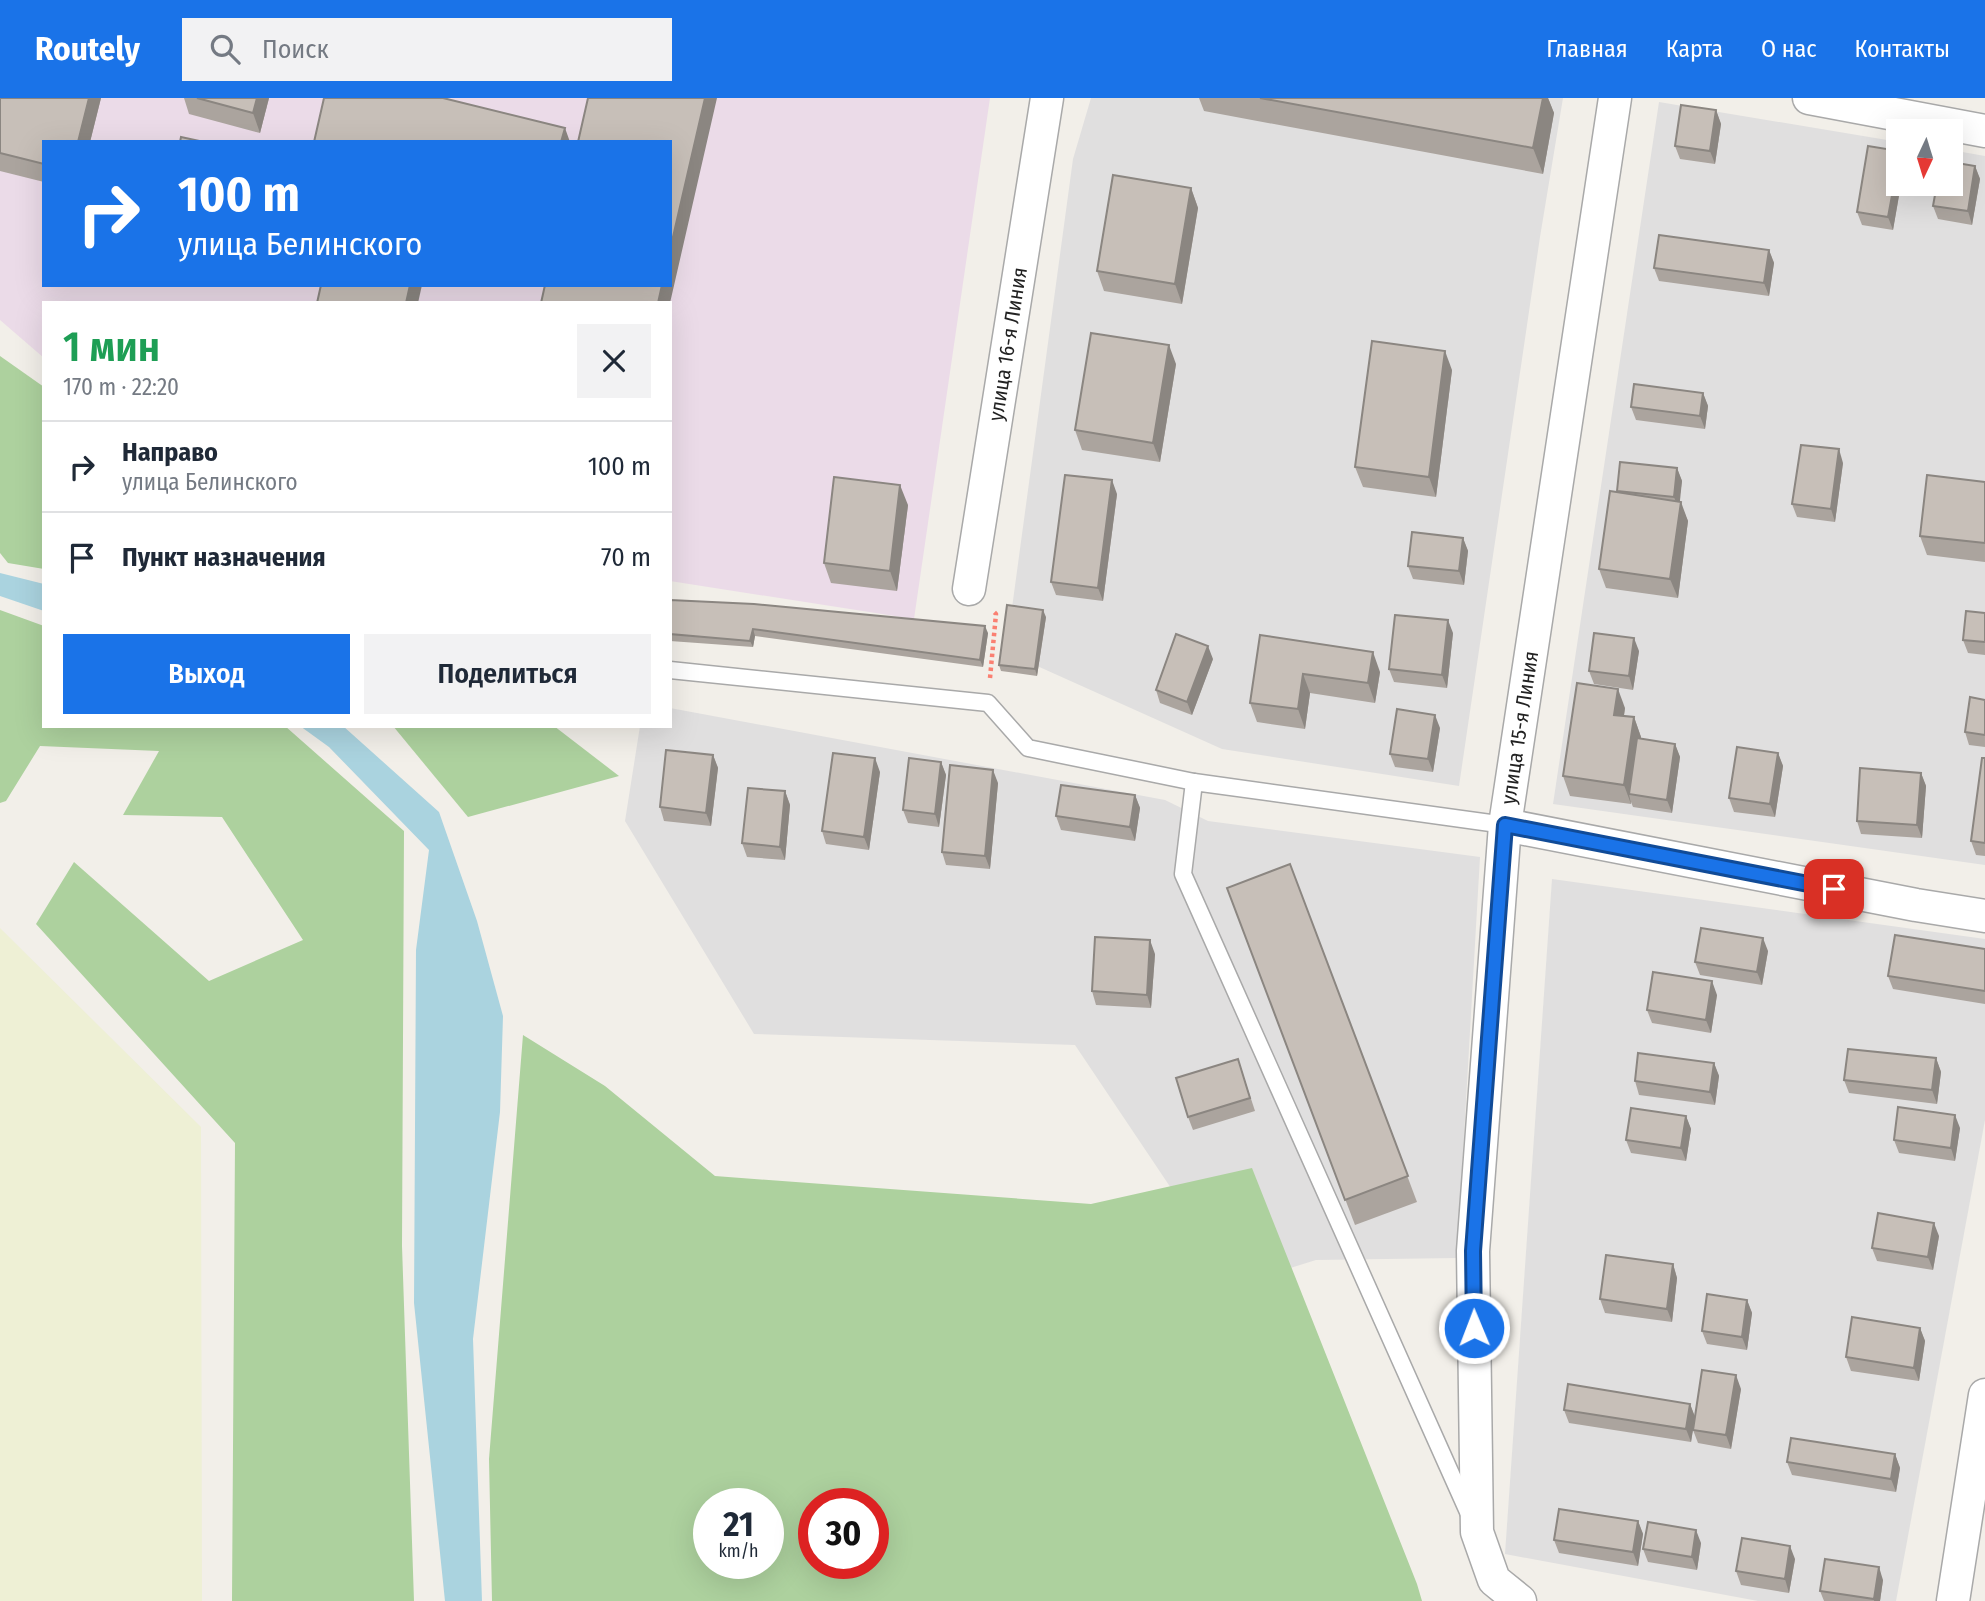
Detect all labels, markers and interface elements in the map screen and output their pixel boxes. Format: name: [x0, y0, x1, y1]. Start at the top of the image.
search box: [182, 18, 672, 81]
text: Routely: [35, 29, 140, 69]
icon: search: [206, 30, 244, 68]
text: Поиск: [262, 34, 329, 65]
text: Главная: [1546, 35, 1628, 63]
text: Карта: [1666, 35, 1723, 63]
text: О нас: [1761, 35, 1816, 63]
text: Контакты: [1854, 35, 1950, 63]
north arrow: [1886, 119, 1964, 196]
map controls: [1886, 119, 1963, 196]
text: 100 m: [178, 165, 300, 224]
icon: right: [63, 168, 154, 259]
text: улица Белинского: [178, 225, 422, 263]
street label: улица 16-я Линия: [983, 265, 1033, 423]
text: 1 мин: [63, 322, 160, 372]
button: close: [577, 324, 651, 398]
text: 170 m · 22:20: [63, 373, 179, 401]
text: Направо: [122, 437, 218, 468]
icon: right: [63, 448, 101, 486]
text: 100 m: [588, 451, 651, 482]
text: улица Белинского: [122, 468, 298, 496]
icon: arrive: [63, 539, 101, 577]
text: Пункт назначения: [122, 542, 326, 573]
text: 70 m: [601, 542, 651, 573]
button: Выход: [63, 634, 350, 714]
button: Поделиться: [364, 634, 651, 714]
street label: улица 15-я Линия: [1495, 649, 1544, 806]
pin: [1804, 859, 1864, 919]
icon: arrive: [1815, 870, 1853, 908]
position arrow: [1437, 1291, 1511, 1365]
speed limit sign: 30: [798, 1488, 889, 1579]
text: 21: [723, 1503, 754, 1545]
text: km/h: [718, 1540, 759, 1562]

